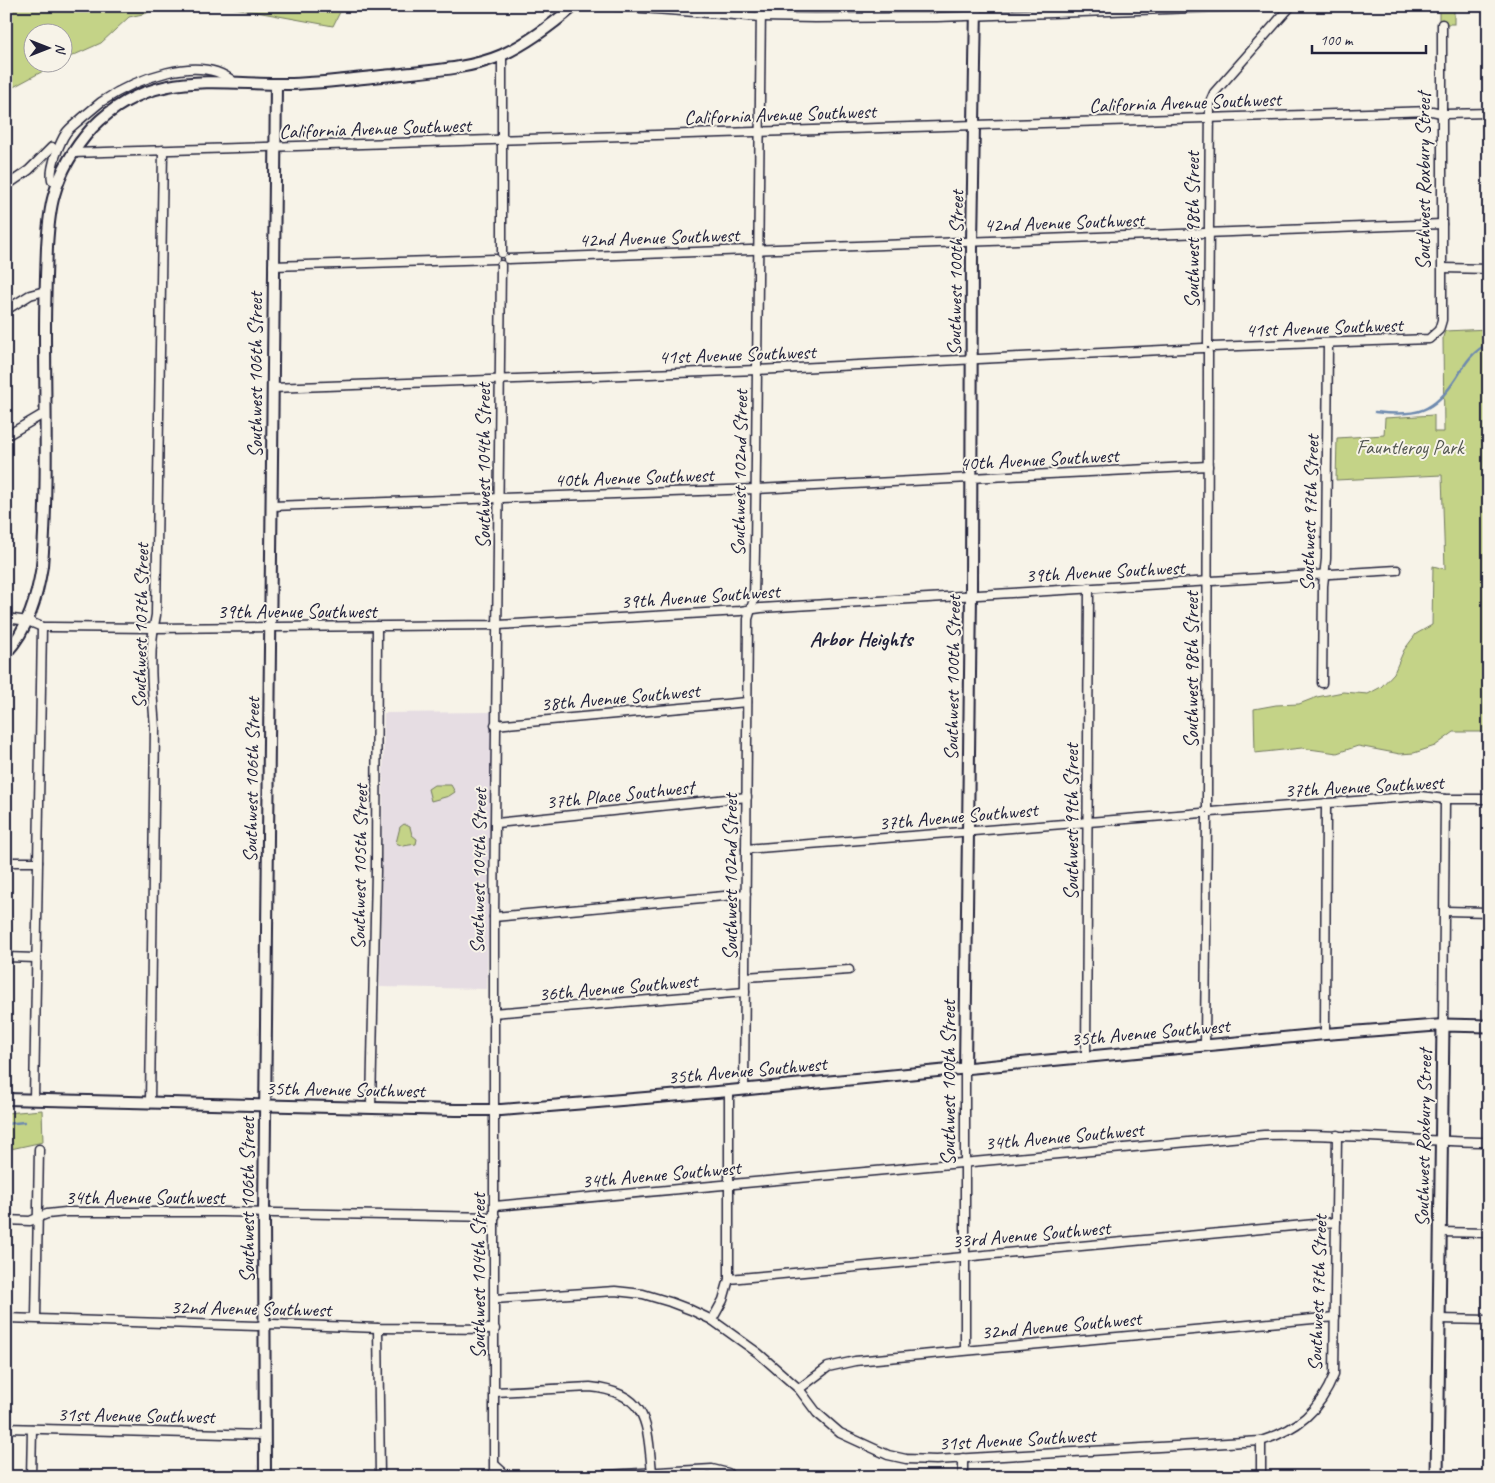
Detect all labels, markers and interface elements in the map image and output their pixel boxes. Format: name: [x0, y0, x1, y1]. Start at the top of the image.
north arrow: [22, 22, 72, 72]
scale bar: [1312, 22, 1426, 54]
text: 100 m: [1320, 31, 1354, 50]
text: N: [52, 44, 69, 55]
street label: California Avenue Southwest: [1089, 87, 1284, 118]
street label: Southwest Roxbury Street: [1411, 89, 1436, 270]
street label: California Avenue Southwest: [684, 99, 879, 130]
street label: California Avenue Southwest: [279, 113, 474, 144]
street label: Southwest 98th Street: [1180, 149, 1205, 308]
street label: Southwest 100th Street: [942, 188, 969, 356]
street label: 42nd Avenue Southwest: [983, 207, 1147, 238]
street label: 42nd Avenue Southwest: [578, 222, 742, 253]
street label: Southwest 106th Street: [243, 290, 268, 458]
street label: 41st Avenue Southwest: [1245, 312, 1405, 343]
street label: 41st Avenue Southwest: [658, 339, 818, 370]
street label: Southwest 104th Street: [471, 381, 496, 549]
street label: Southwest 102nd Street: [726, 387, 753, 557]
street label: Southwest 97th Street: [1294, 432, 1325, 592]
park label: Fauntleroy Park: [1357, 435, 1465, 460]
street label: 40th Avenue Southwest: [959, 443, 1122, 476]
street label: 40th Avenue Southwest: [554, 462, 716, 493]
street label: Southwest 107th Street: [127, 541, 154, 709]
street label: 39th Avenue Southwest: [1025, 555, 1188, 588]
street label: 39th Avenue Southwest: [620, 578, 783, 615]
street label: Southwest 98th Street: [1179, 589, 1204, 748]
street label: Southwest 100th Street: [939, 593, 966, 761]
street label: 39th Avenue Southwest: [217, 599, 379, 624]
district label: Arbor Heights: [810, 626, 915, 652]
street label: 38th Avenue Southwest: [540, 678, 703, 717]
street label: Southwest 106th Street: [238, 695, 265, 863]
street label: Southwest 99th Street: [1059, 741, 1084, 900]
street label: 37th Avenue Southwest: [1284, 770, 1447, 803]
street label: 37th Place Southwest: [545, 774, 699, 815]
street label: Southwest 105th Street: [346, 782, 373, 950]
street label: Southwest 104th Street: [465, 786, 492, 954]
street label: Southwest 102nd Street: [718, 791, 743, 960]
street label: 37th Avenue Southwest: [878, 797, 1041, 836]
street label: 36th Avenue Southwest: [538, 968, 701, 1007]
street label: Southwest 100th Street: [936, 998, 961, 1166]
street label: 35th Avenue Southwest: [1070, 1013, 1233, 1052]
street label: Southwest Roxbury Street: [1409, 1046, 1438, 1227]
street label: 35th Avenue Southwest: [667, 1051, 830, 1090]
street label: 35th Avenue Southwest: [265, 1076, 427, 1103]
street label: Southwest 106th Street: [235, 1115, 260, 1283]
street label: 34th Avenue Southwest: [984, 1117, 1147, 1156]
street label: 34th Avenue Southwest: [581, 1155, 744, 1194]
street label: 34th Avenue Southwest: [65, 1185, 227, 1210]
street label: Southwest 104th Street: [466, 1191, 491, 1359]
street label: Southwest 97th Street: [1302, 1212, 1333, 1372]
street label: 33rd Avenue Southwest: [951, 1215, 1114, 1254]
street label: 32nd Avenue Southwest: [171, 1295, 334, 1322]
street label: 32nd Avenue Southwest: [980, 1306, 1144, 1345]
street label: 31st Avenue Southwest: [57, 1402, 217, 1429]
street label: 31st Avenue Southwest: [938, 1423, 1099, 1456]

